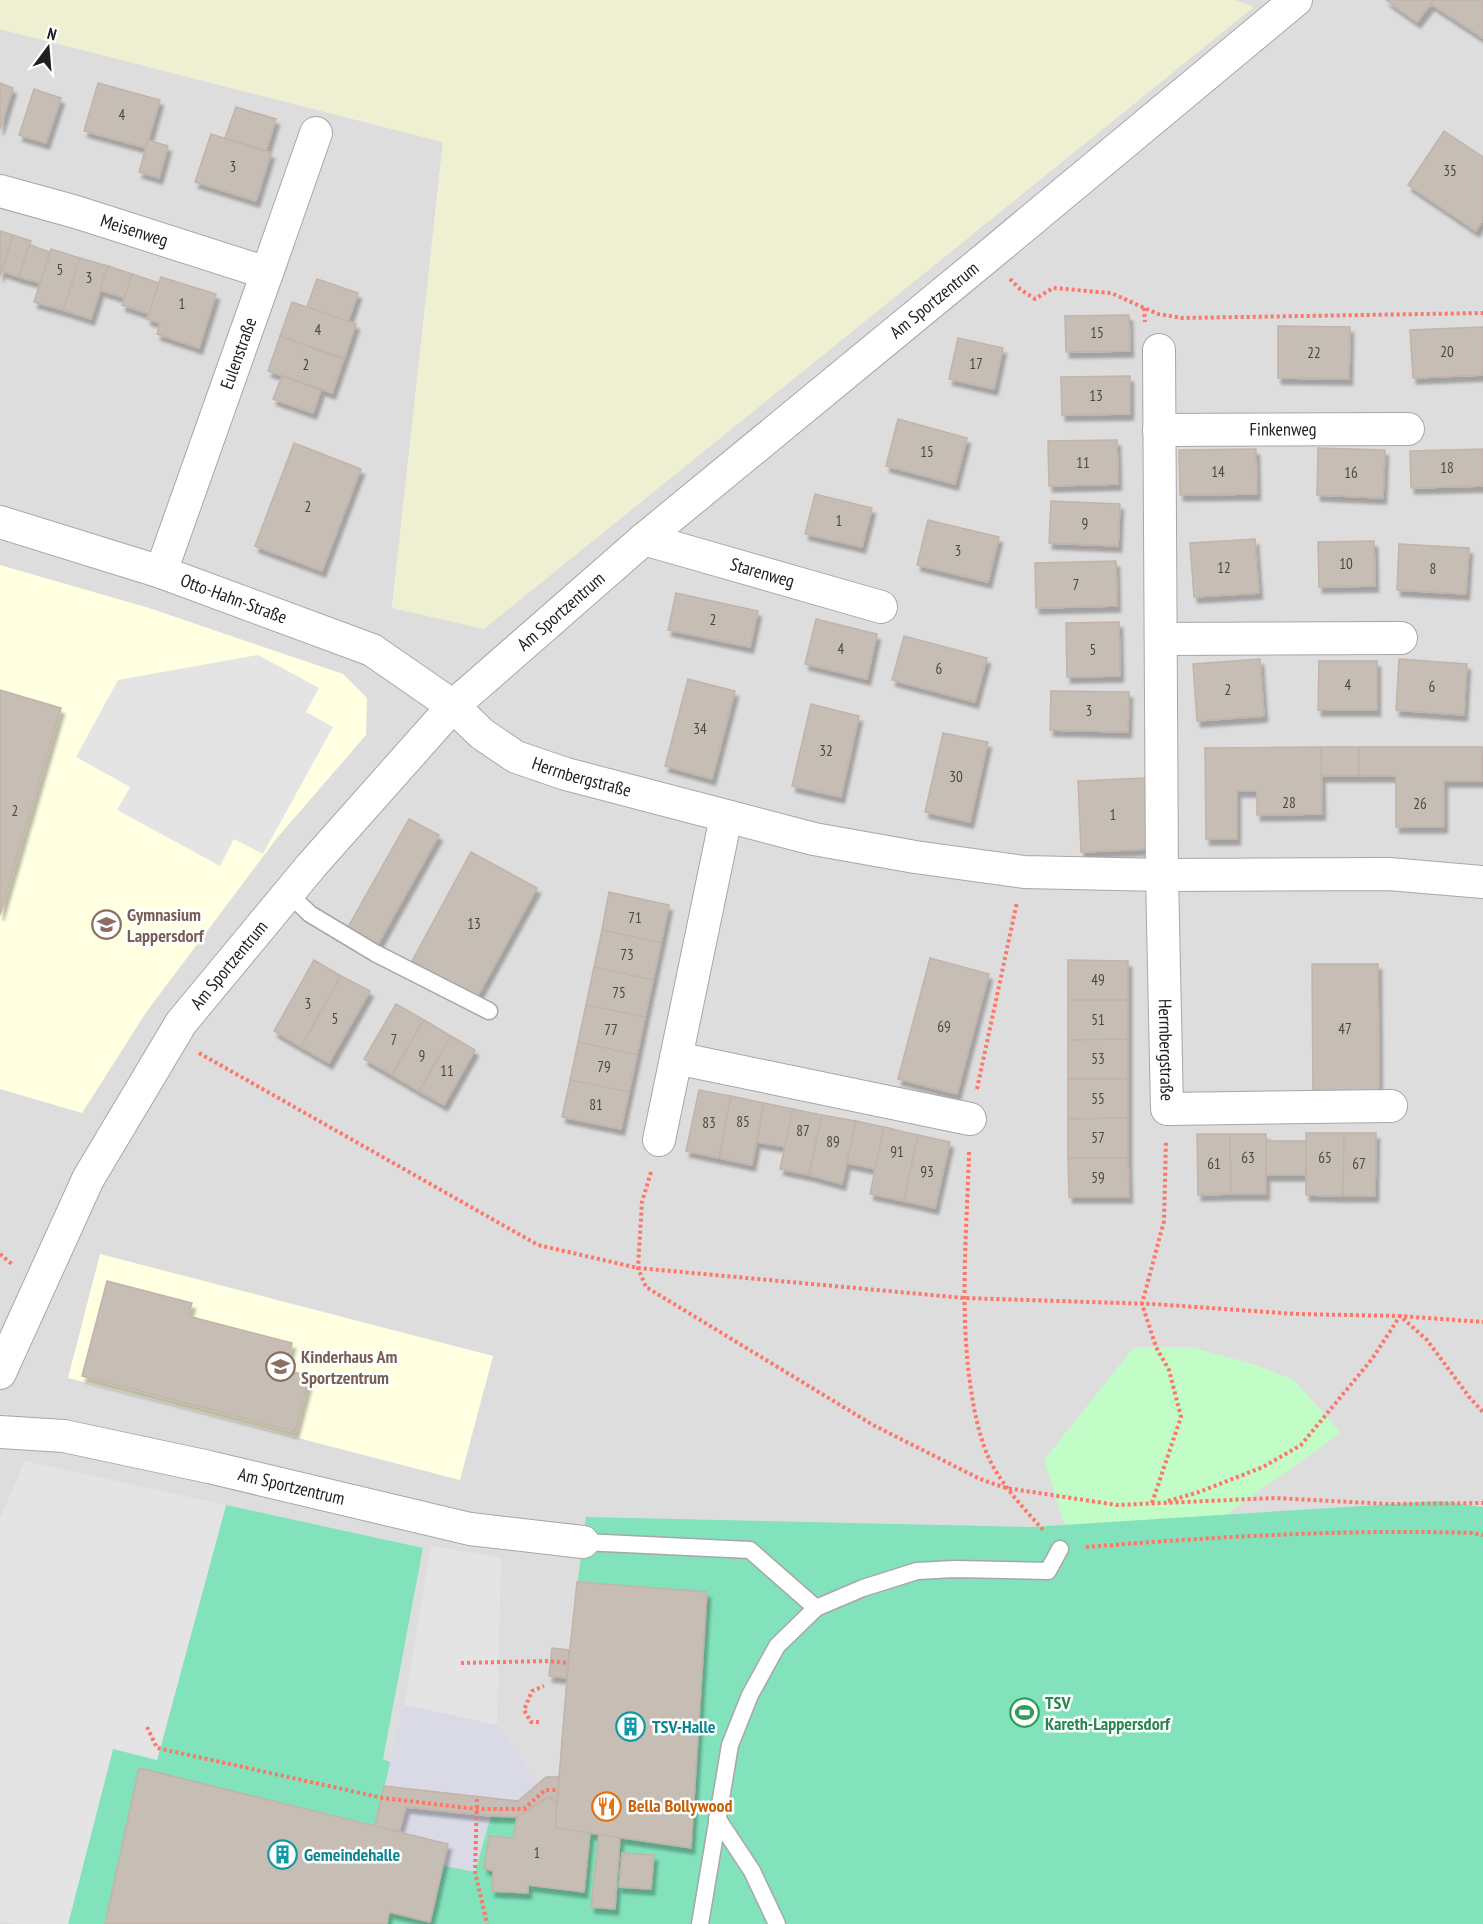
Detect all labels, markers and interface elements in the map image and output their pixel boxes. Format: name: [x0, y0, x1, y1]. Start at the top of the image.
north arrow: [18, 18, 78, 78]
text: N: [45, 23, 59, 44]
house number: 4: [119, 105, 126, 124]
house number: 3: [230, 157, 236, 176]
house number: 35: [1443, 161, 1457, 180]
street label: Meisenweg: [98, 209, 171, 252]
street label: Am Sportzentrum: [885, 256, 983, 343]
house number: 5: [57, 260, 63, 279]
house number: 3: [86, 268, 92, 287]
house number: 1: [179, 294, 185, 313]
street label: Eulenstraße: [215, 314, 261, 392]
house number: 4: [315, 320, 322, 339]
house number: 15: [1090, 323, 1104, 342]
house number: 20: [1440, 342, 1454, 361]
house number: 22: [1307, 343, 1321, 362]
house number: 17: [969, 354, 983, 373]
house number: 2: [303, 355, 309, 374]
house number: 13: [1089, 386, 1103, 405]
street label: Finkenweg: [1249, 417, 1317, 441]
house number: 15: [920, 442, 934, 461]
house number: 11: [1076, 453, 1090, 472]
house number: 18: [1440, 458, 1454, 477]
house number: 14: [1211, 462, 1225, 481]
house number: 16: [1344, 463, 1358, 482]
house number: 2: [305, 497, 311, 516]
house number: 1: [836, 511, 842, 530]
house number: 9: [1082, 514, 1088, 533]
house number: 3: [955, 541, 961, 560]
street label: Starenweg: [728, 552, 797, 593]
house number: 10: [1339, 554, 1353, 573]
house number: 12: [1217, 558, 1231, 577]
house number: 8: [1430, 559, 1436, 578]
street label: Am Sportzentrum: [512, 567, 609, 656]
street label: Otto-Hahn-Straße: [177, 568, 290, 629]
house number: 7: [1073, 575, 1079, 594]
house number: 2: [710, 610, 716, 629]
house number: 4: [838, 639, 845, 658]
house number: 5: [1090, 640, 1096, 659]
house number: 6: [936, 659, 943, 678]
house number: 4: [1345, 675, 1352, 694]
house number: 6: [1429, 677, 1436, 696]
house number: 2: [1225, 680, 1231, 699]
house number: 3: [1086, 701, 1092, 720]
house number: 34: [693, 719, 707, 738]
house number: 32: [819, 741, 833, 760]
street label: Herrnbergstraße: [529, 751, 634, 802]
house number: 30: [949, 767, 963, 786]
house number: 28: [1282, 793, 1296, 812]
house number: 26: [1413, 794, 1427, 813]
house number: 2: [12, 801, 18, 820]
house number: 1: [1110, 805, 1116, 824]
place label: Gymnasium Lappersdorf: [127, 903, 205, 947]
house number: 71: [628, 908, 642, 927]
school or university icon: Gymnasium Lappersdorf: [90, 909, 122, 941]
house number: 13: [467, 914, 481, 933]
street label: Am Sportzentrum: [185, 915, 272, 1014]
house number: 73: [620, 945, 634, 964]
house number: 49: [1091, 970, 1105, 989]
house number: 75: [612, 983, 626, 1002]
house number: 3: [305, 994, 311, 1013]
street label: Herrnbergstraße: [1154, 999, 1179, 1101]
house number: 5: [332, 1009, 338, 1028]
house number: 51: [1091, 1010, 1105, 1029]
house number: 69: [937, 1017, 951, 1036]
house number: 47: [1338, 1019, 1352, 1038]
house number: 77: [604, 1020, 618, 1039]
house number: 7: [391, 1030, 397, 1049]
house number: 9: [419, 1046, 425, 1065]
house number: 53: [1091, 1049, 1105, 1068]
house number: 79: [597, 1057, 611, 1076]
house number: 11: [440, 1061, 454, 1080]
house number: 55: [1091, 1089, 1105, 1108]
house number: 81: [589, 1095, 603, 1114]
house number: 85: [736, 1112, 750, 1131]
house number: 83: [702, 1113, 716, 1132]
house number: 87: [796, 1121, 810, 1140]
house number: 57: [1091, 1128, 1105, 1147]
house number: 89: [826, 1132, 840, 1151]
house number: 91: [890, 1142, 904, 1161]
house number: 63: [1241, 1148, 1255, 1167]
house number: 65: [1318, 1148, 1332, 1167]
house number: 61: [1207, 1154, 1221, 1173]
house number: 67: [1352, 1154, 1366, 1173]
house number: 93: [920, 1162, 934, 1181]
house number: 59: [1091, 1168, 1105, 1187]
place label: Kinderhaus Am Sportzentrum: [301, 1345, 397, 1389]
school or university icon: Kinderhaus Am Sportzentrum: [264, 1351, 296, 1383]
street label: Am Sportzentrum: [236, 1462, 347, 1510]
place label: TSV Kareth-Lappersdorf: [1045, 1691, 1171, 1735]
sports icon: TSV Kareth-Lappersdorf: [1008, 1697, 1040, 1729]
building icon: TSV-Halle: [615, 1711, 647, 1743]
place label: TSV-Halle: [652, 1715, 716, 1738]
restaurant icon: Bella Bollywood: [591, 1790, 623, 1822]
place label: Bella Bollywood: [628, 1794, 732, 1817]
building icon: Gemeindehalle: [267, 1839, 299, 1871]
place label: Gemeindehalle: [304, 1843, 400, 1866]
house number: 1: [534, 1843, 540, 1862]

